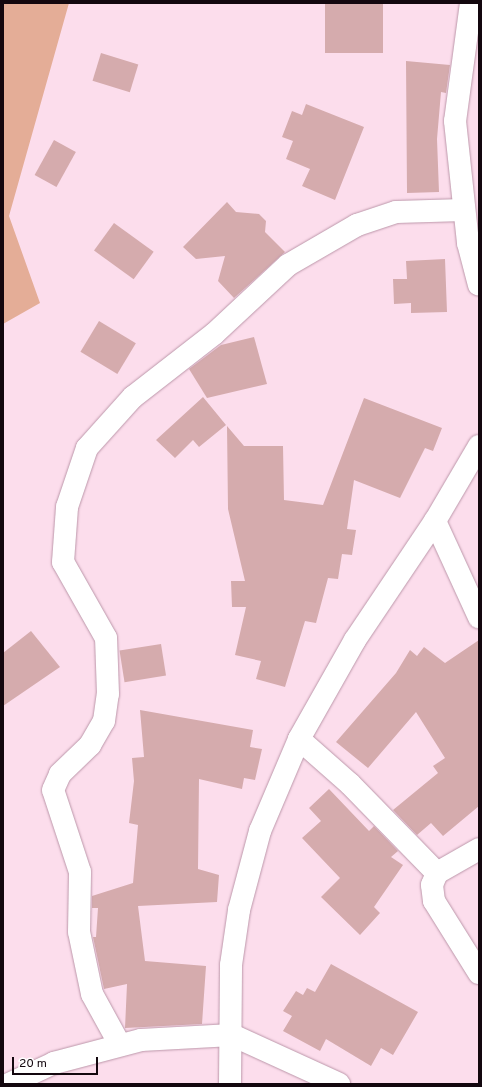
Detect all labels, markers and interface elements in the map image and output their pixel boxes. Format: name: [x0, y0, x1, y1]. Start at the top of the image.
scale bar: [14, 1049, 100, 1075]
text: 20 m: [19, 1056, 47, 1072]

